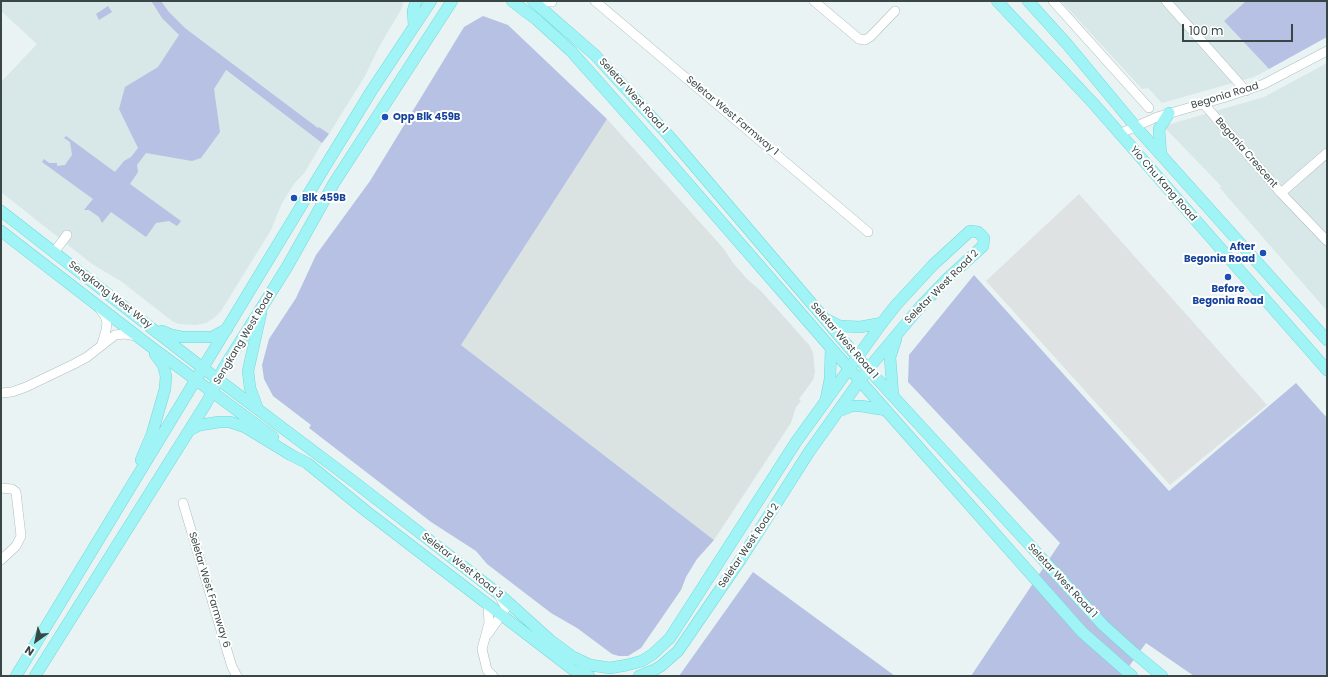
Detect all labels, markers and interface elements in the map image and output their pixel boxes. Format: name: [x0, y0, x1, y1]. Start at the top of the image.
scale bar: [1184, 16, 1295, 42]
text: 100 m: [1189, 22, 1223, 39]
street label: Seletar West Road 1: [596, 56, 670, 136]
street label: Seletar West Farmway 1: [683, 74, 781, 158]
street label: Begonia Road: [1190, 80, 1260, 112]
place label: Opp Blk 459B: [393, 111, 460, 123]
marker: Opp Blk 459B: [380, 112, 390, 122]
street label: Begonia Crescent: [1212, 115, 1280, 191]
street label: Yio Chu Kang Road: [1127, 144, 1199, 224]
place label: Blk 459B: [302, 192, 346, 204]
marker: Blk 459B: [289, 193, 299, 203]
place label: After Begonia Road: [1184, 241, 1255, 264]
street label: Seletar West Road 2: [903, 248, 981, 326]
marker: After Begonia Road: [1258, 248, 1268, 258]
street label: Sengkang West Way: [66, 259, 154, 331]
marker: Before Begonia Road: [1223, 272, 1233, 282]
place label: Before Begonia Road: [1193, 283, 1263, 306]
street label: Sengkang West Road: [211, 289, 277, 387]
street label: Seletar West Road 1: [808, 301, 880, 381]
street label: Seletar West Road 2: [716, 501, 782, 591]
street label: Seletar West Farmway 6: [186, 531, 232, 649]
street label: Seletar West Road 3: [419, 531, 505, 601]
street label: Seletar West Road 1: [1025, 541, 1099, 621]
north arrow: [16, 621, 56, 661]
text: N: [22, 642, 37, 660]

